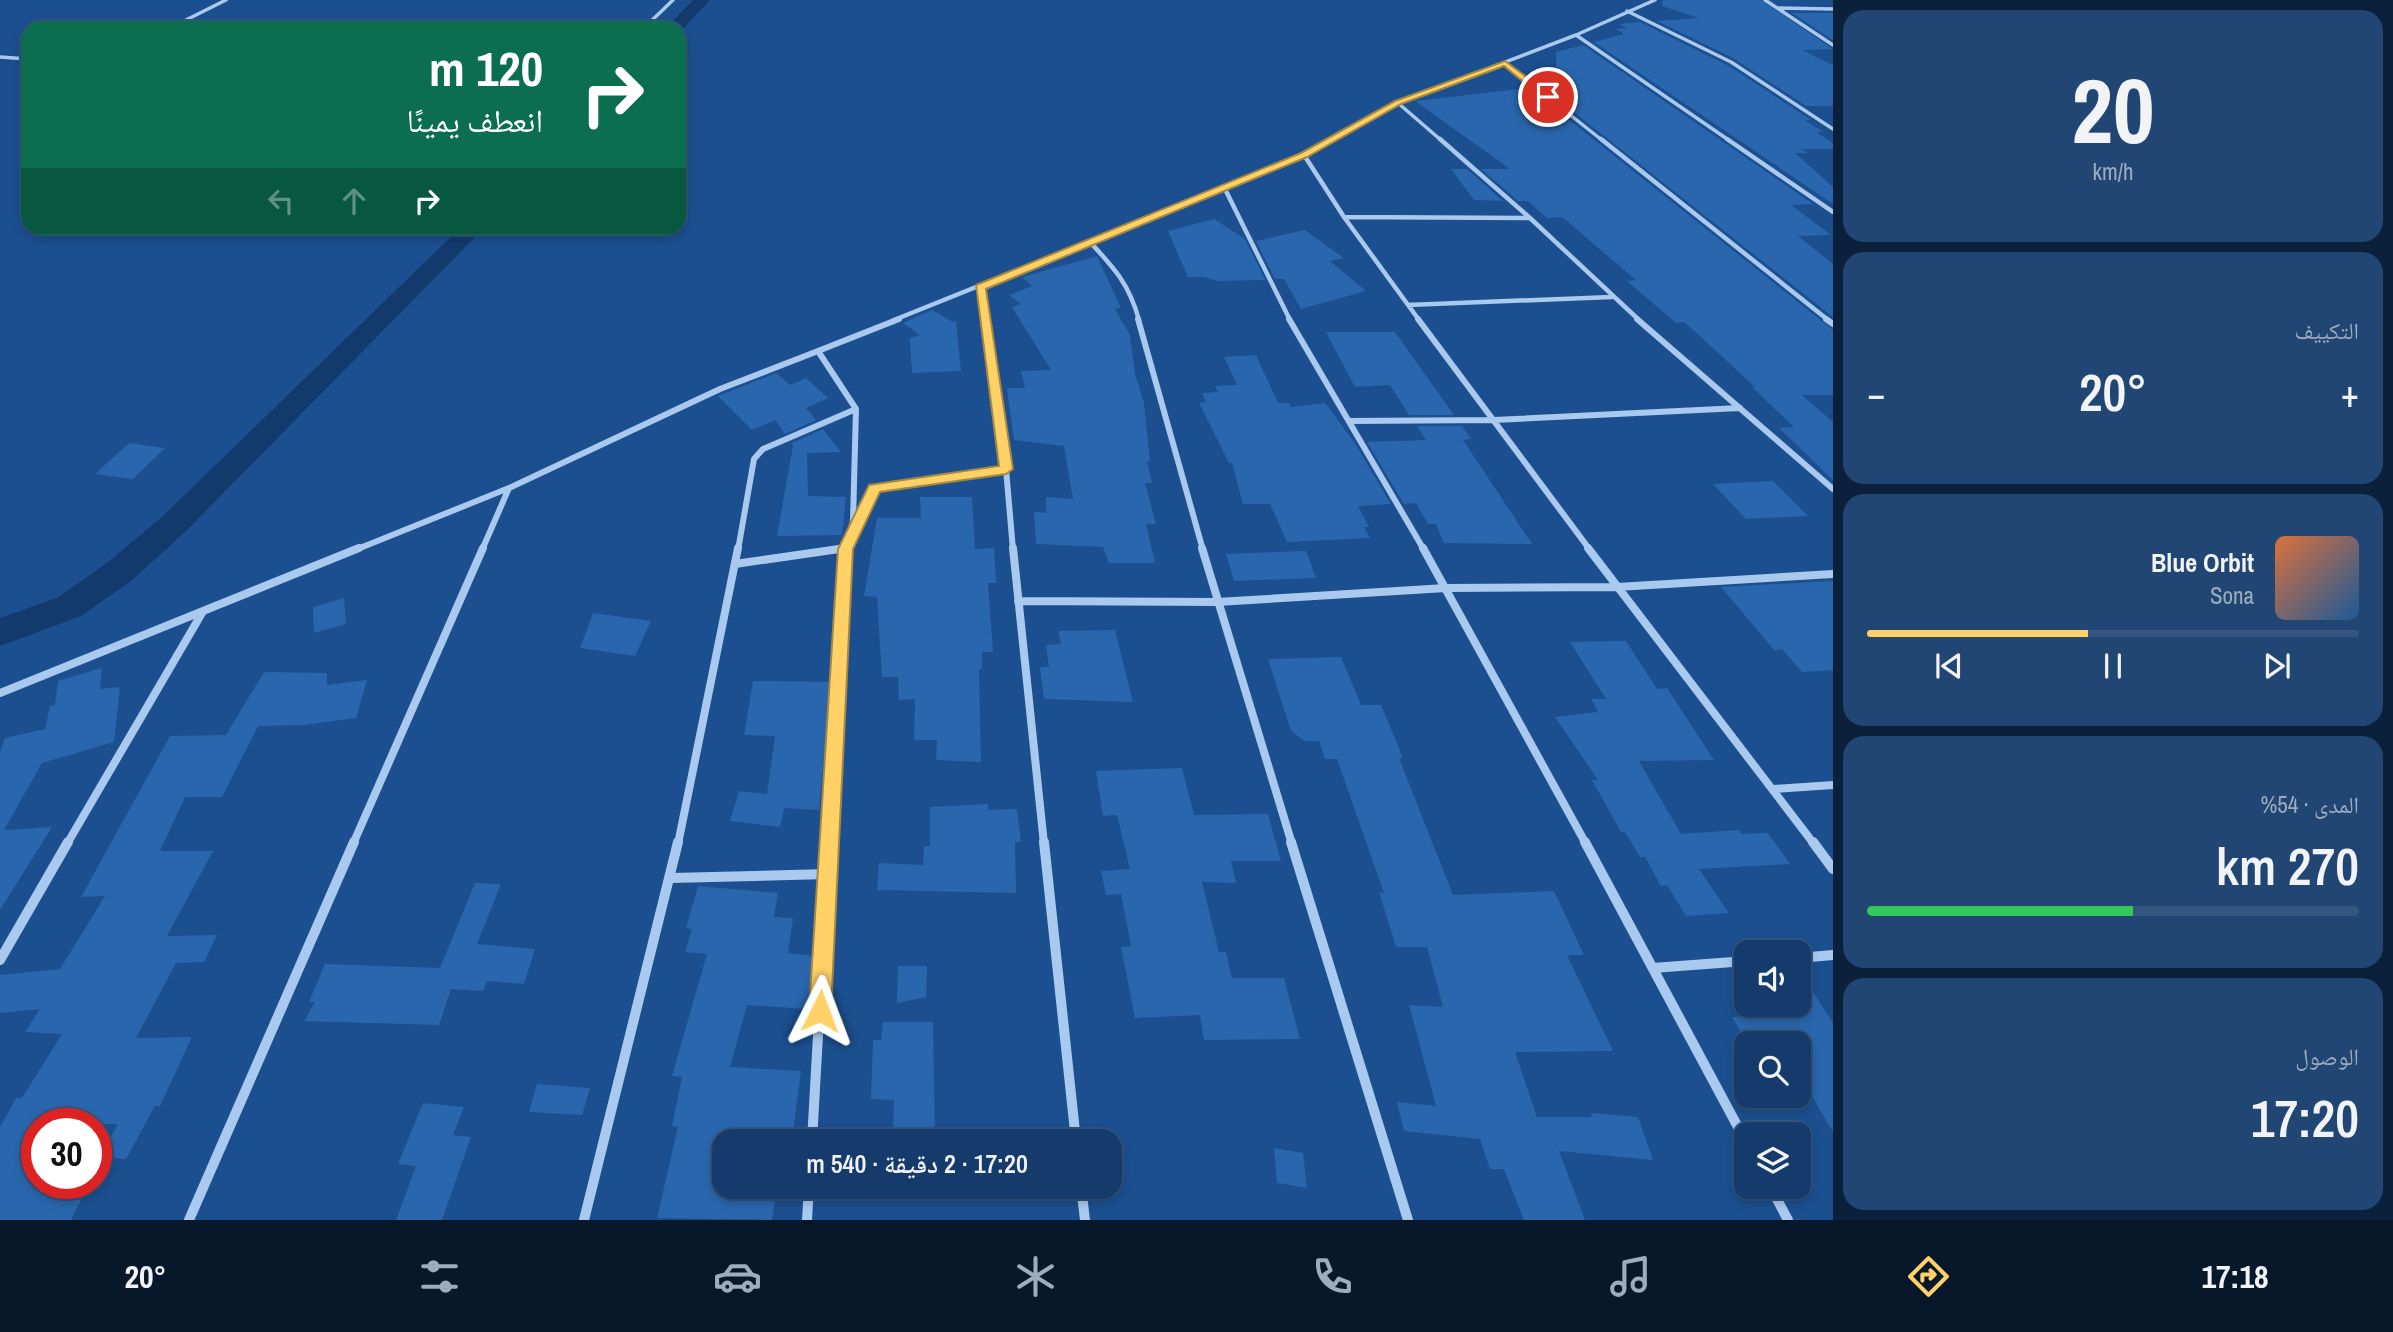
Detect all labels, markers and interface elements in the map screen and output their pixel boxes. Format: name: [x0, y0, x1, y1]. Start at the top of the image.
text: 120 m: [429, 35, 543, 101]
icon: right: [567, 49, 658, 140]
text: 20: [2072, 49, 2155, 171]
pin: [1518, 67, 1578, 127]
icon: arrive: [1529, 78, 1567, 116]
text: انعطف يمينًا: [407, 99, 543, 142]
text: km/h: [2093, 156, 2133, 187]
icon: left: [262, 182, 300, 220]
icon: ahead: [335, 182, 373, 220]
icon: right: [408, 182, 446, 220]
text: التكييف: [2294, 315, 2359, 346]
text: 20°: [2079, 357, 2147, 427]
text: −: [1867, 368, 1885, 419]
text: +: [2341, 368, 2359, 419]
text: Blue Orbit: [2151, 545, 2254, 580]
text: Sona: [2210, 580, 2254, 611]
icon: previous: [1930, 647, 1968, 685]
icon: pause: [2094, 647, 2132, 685]
icon: next: [2258, 647, 2296, 685]
text: المدى · 54%: [2261, 789, 2359, 820]
text: 270 km: [2216, 831, 2359, 901]
map controls: [1734, 940, 1811, 1199]
button: sound: [1734, 940, 1811, 1017]
position arrow: [783, 974, 857, 1048]
button: search: [1734, 1031, 1811, 1108]
text: الوصول: [2295, 1041, 2359, 1072]
text: 17:20: [2251, 1083, 2359, 1153]
speed limit sign: 30: [21, 1108, 112, 1199]
button: layers: [1734, 1122, 1811, 1199]
text: 17:20 · 2 دقيقة · 540 m: [806, 1146, 1028, 1181]
icon: filters: [415, 1252, 464, 1301]
icon: car: [713, 1252, 762, 1301]
icon: climate: [1011, 1252, 1060, 1301]
icon: phone: [1308, 1252, 1357, 1301]
icon: music: [1606, 1252, 1655, 1301]
icon: directions: [1904, 1252, 1953, 1301]
text: 20°: [124, 1255, 166, 1298]
text: 17:18: [2202, 1255, 2269, 1298]

